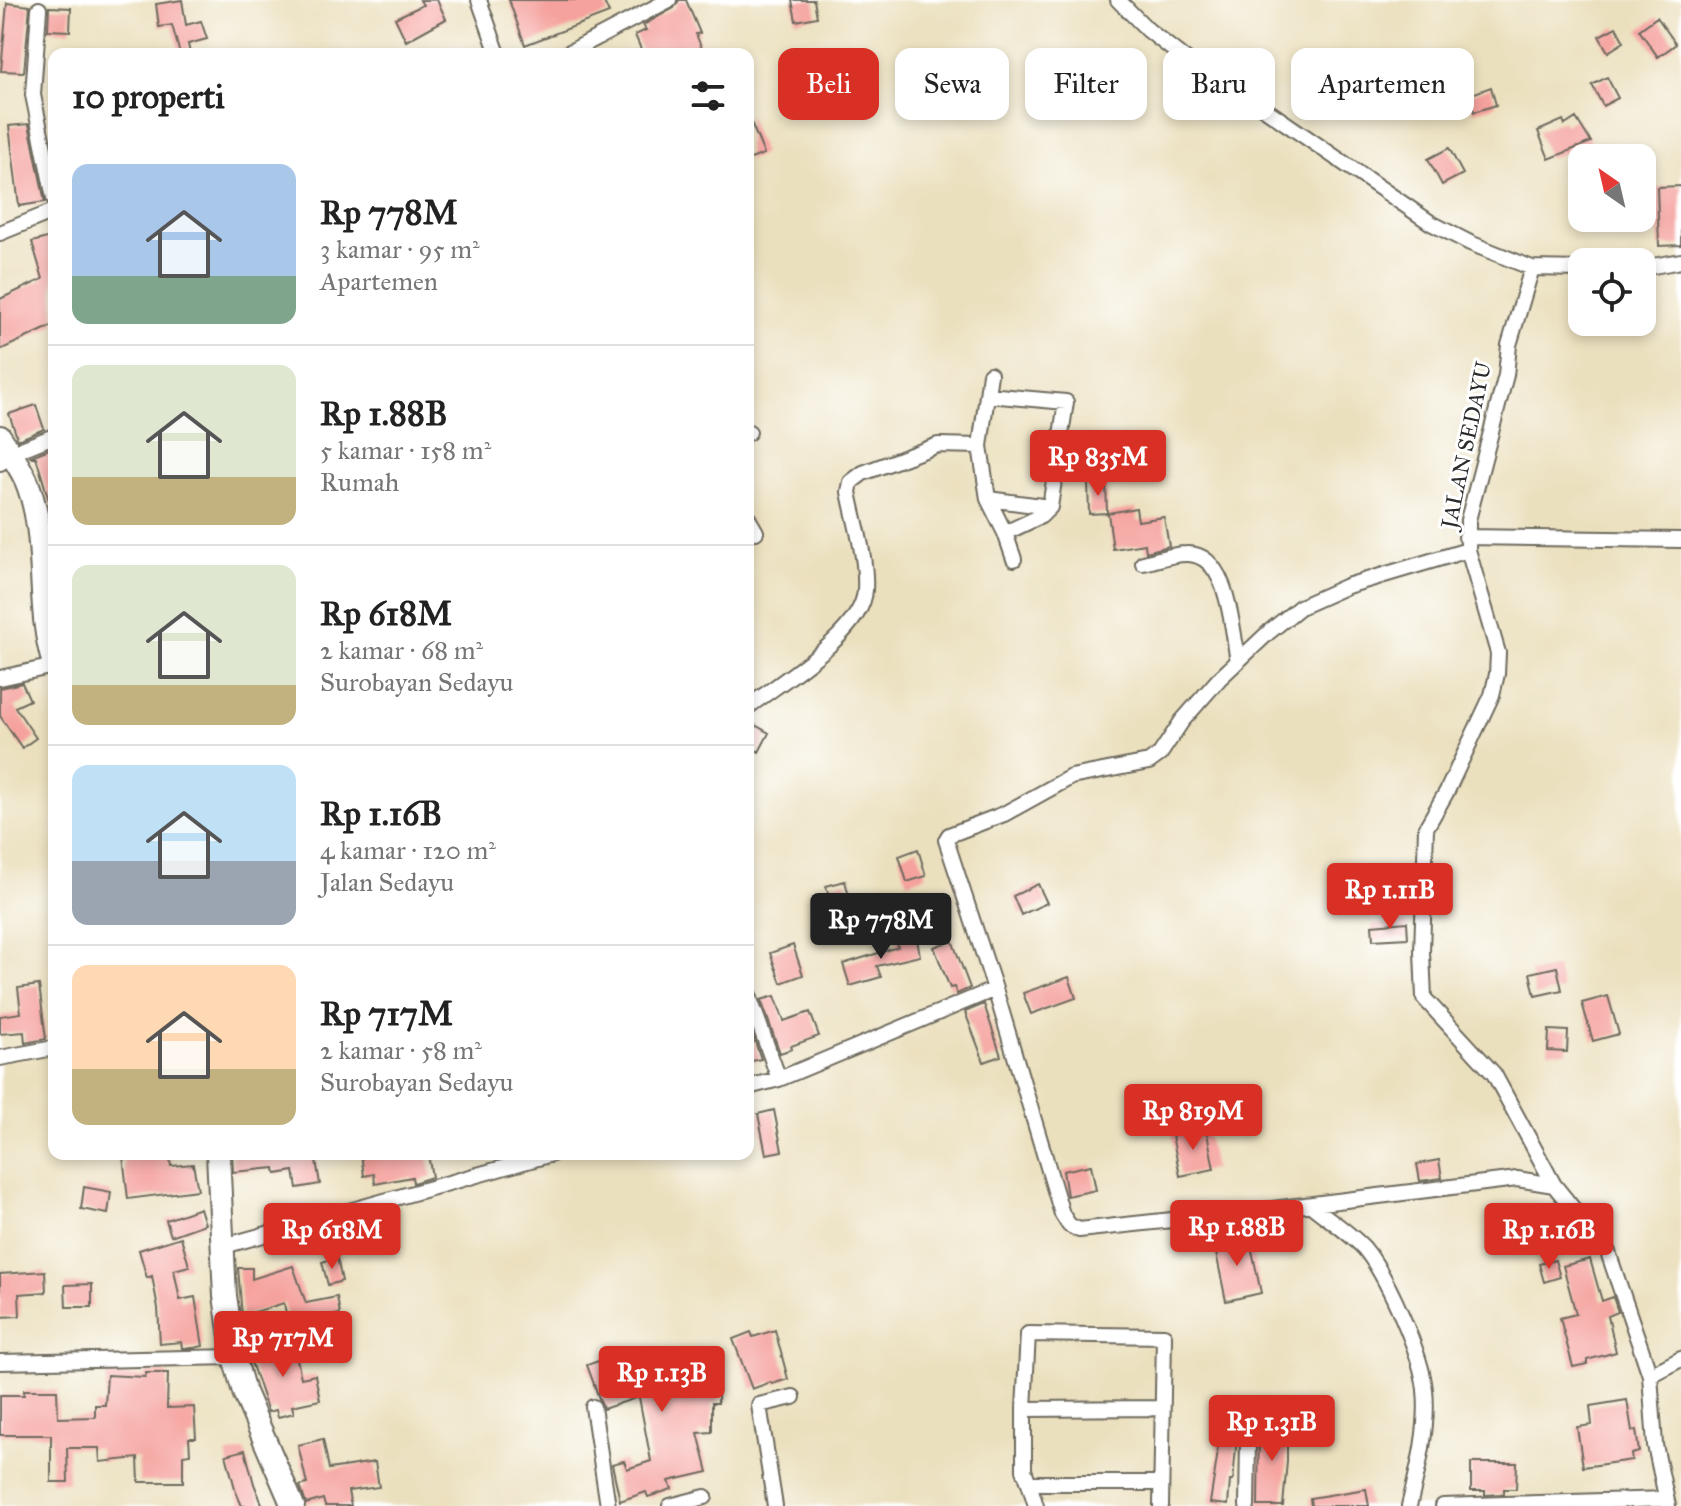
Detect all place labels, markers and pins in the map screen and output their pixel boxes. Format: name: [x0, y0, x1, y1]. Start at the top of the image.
pin: Rp 835M: [1024, 430, 1172, 498]
pin: Rp 1.11B: [1307, 863, 1473, 931]
pin: Rp 778M: [807, 893, 955, 961]
pin: Rp 819M: [1119, 1084, 1267, 1152]
pin: Rp 1.88B: [1154, 1200, 1320, 1268]
pin: Rp 618M: [258, 1203, 406, 1271]
pin: Rp 1.16B: [1466, 1203, 1632, 1271]
pin: Rp 717M: [209, 1311, 357, 1379]
pin: Rp 1.13B: [579, 1346, 745, 1414]
pin: Rp 1.31B: [1189, 1395, 1355, 1463]

